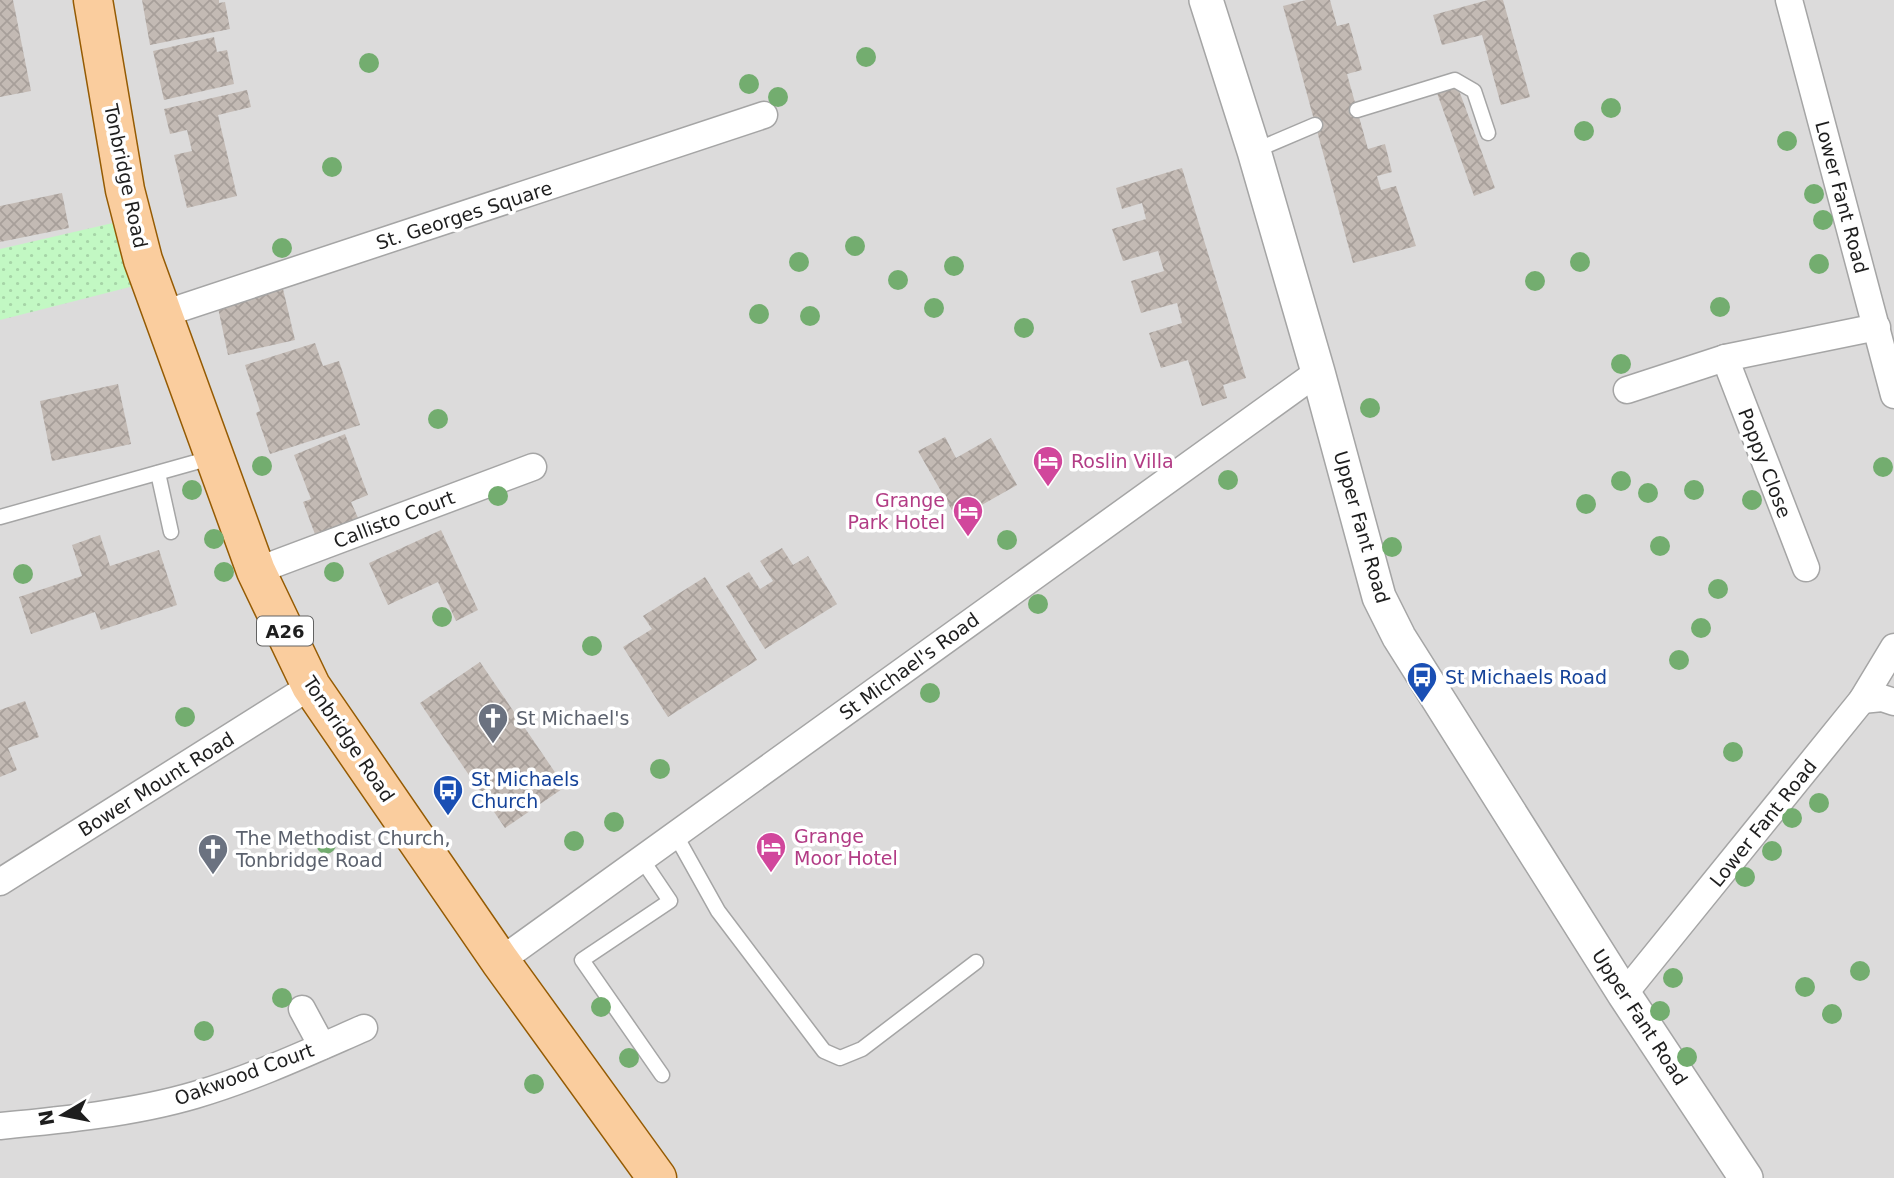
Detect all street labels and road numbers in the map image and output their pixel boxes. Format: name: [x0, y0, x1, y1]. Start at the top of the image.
street label: Tonbridge Road: [100, 101, 152, 250]
street label: Lower Fant Road: [1811, 118, 1873, 276]
street label: St. Georges Square: [373, 176, 555, 254]
street label: Poppy Close: [1734, 405, 1796, 521]
street label: Upper Fant Road: [1330, 448, 1394, 606]
street label: Callisto Court: [330, 486, 458, 552]
street label: St Michael's Road: [835, 608, 983, 724]
road number: A26: [257, 616, 313, 646]
street label: Tonbridge Road: [298, 671, 399, 806]
street label: Bower Mount Road: [74, 727, 238, 841]
street label: Lower Fant Road: [1705, 755, 1821, 891]
street label: Upper Fant Road: [1588, 945, 1692, 1089]
street label: Oakwood Court: [171, 1039, 317, 1109]

